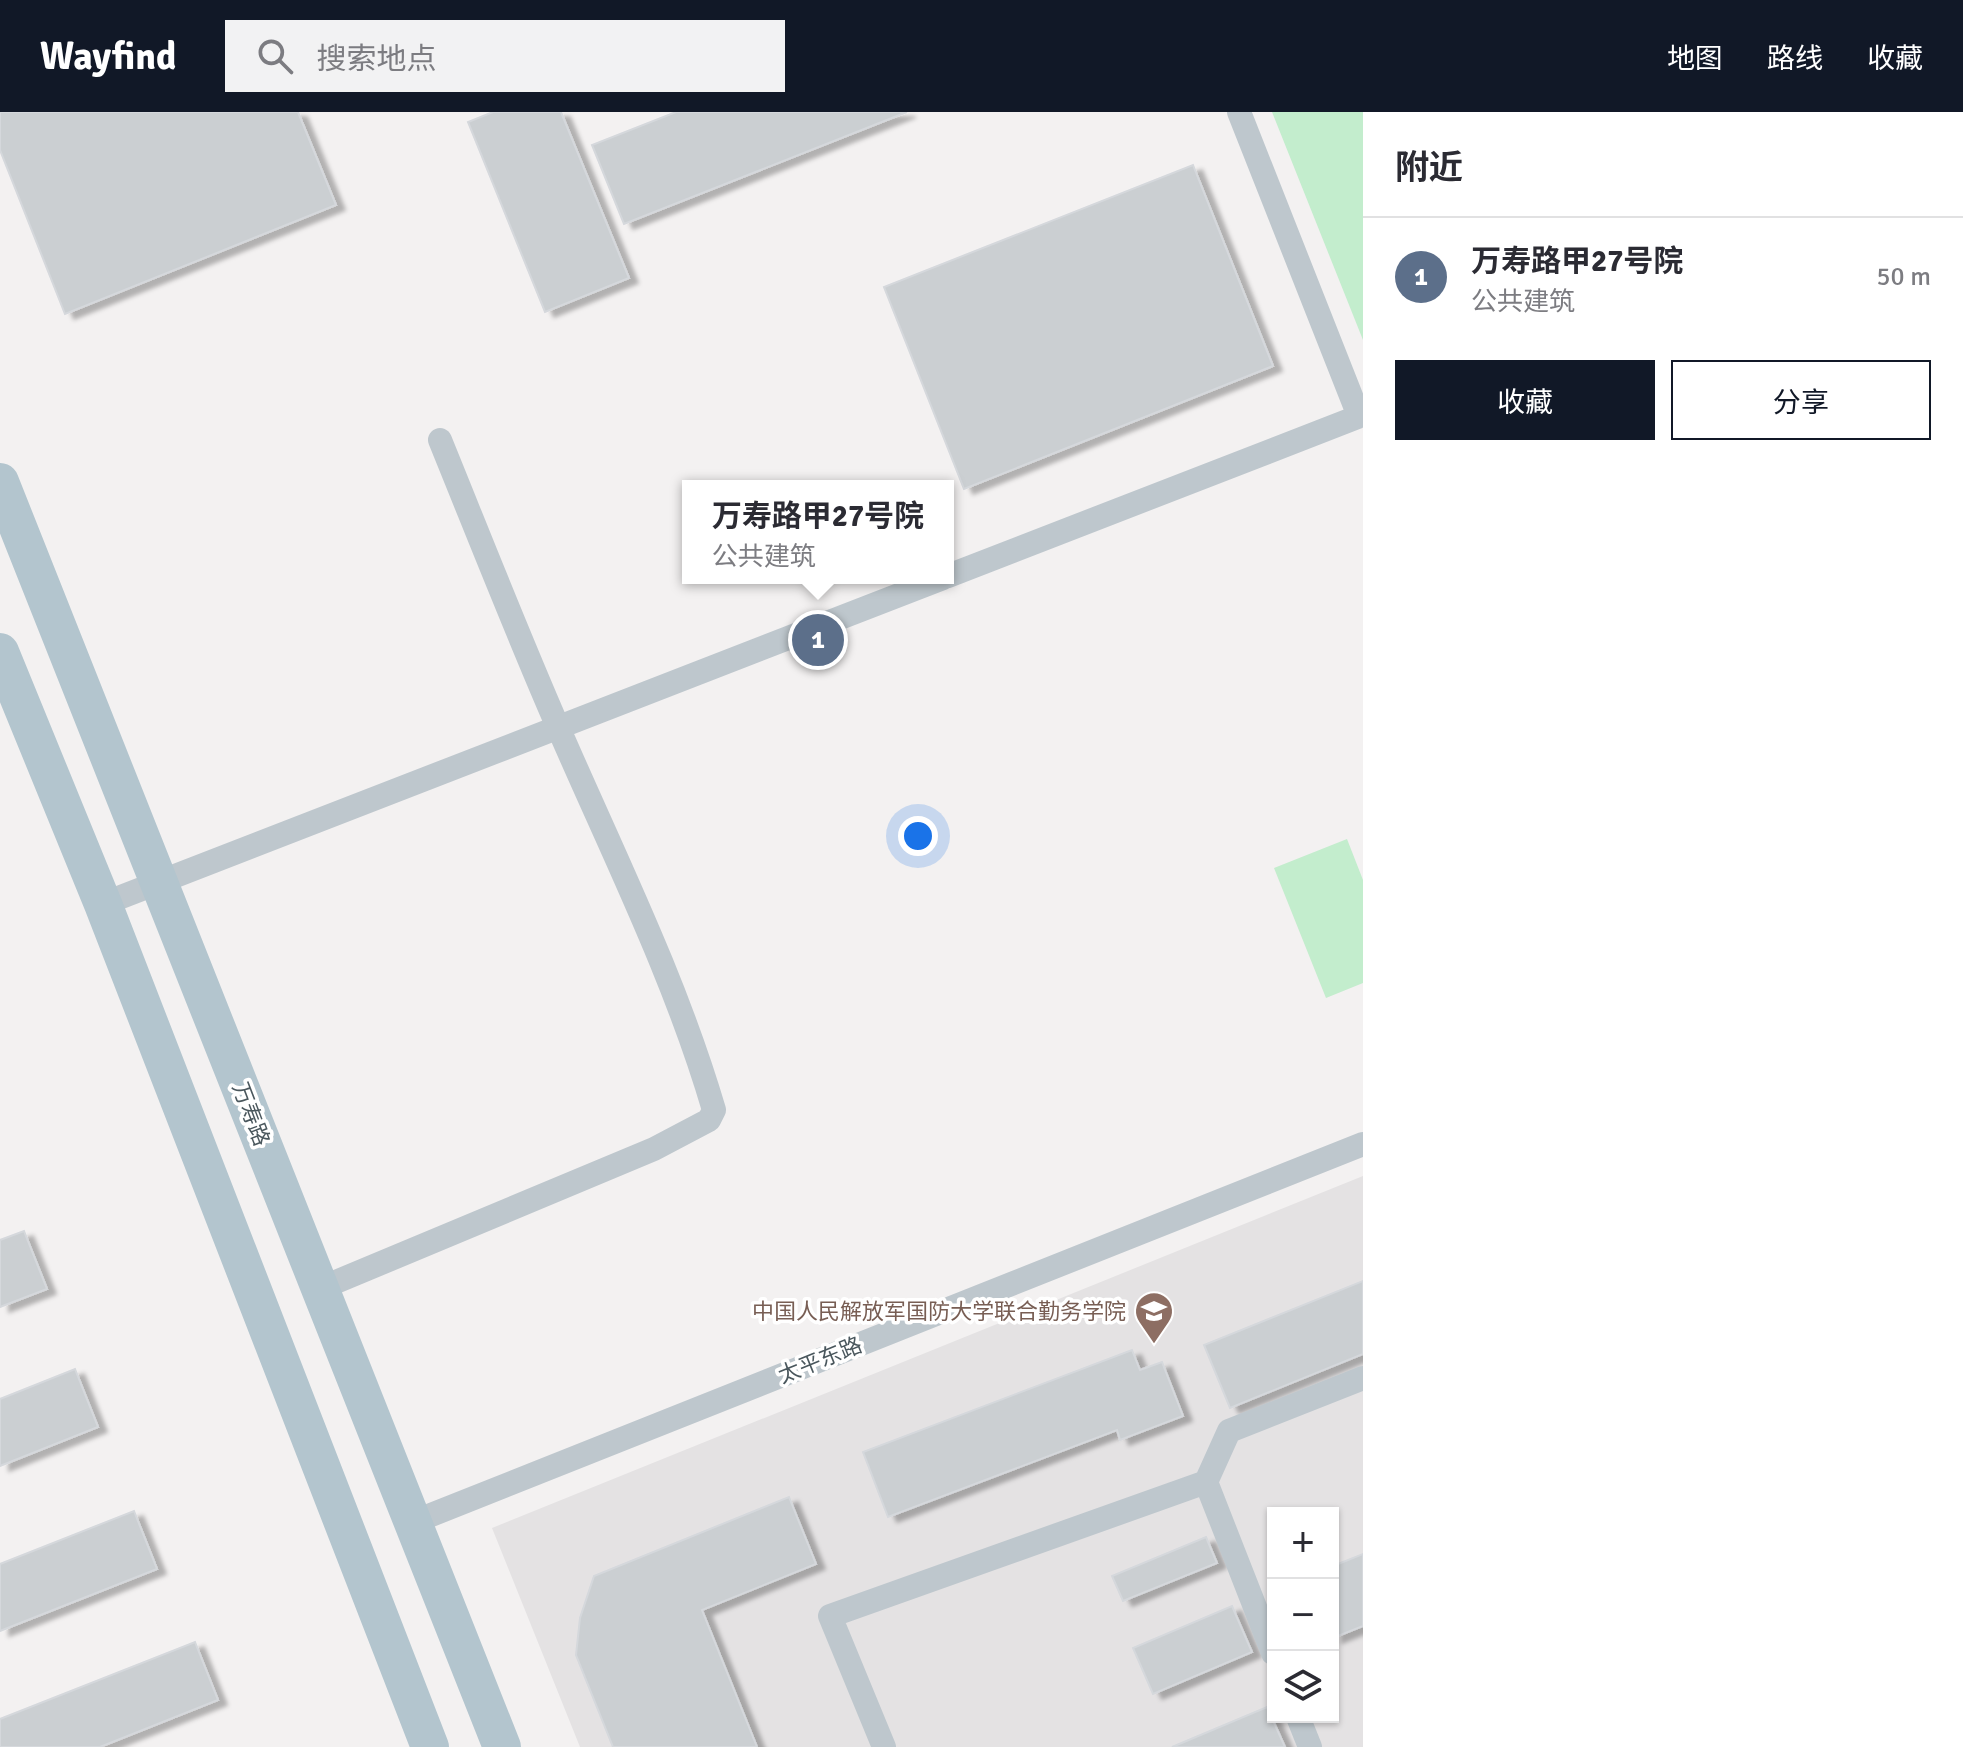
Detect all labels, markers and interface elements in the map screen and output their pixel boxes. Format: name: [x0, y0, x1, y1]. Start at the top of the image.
search box: [225, 20, 785, 92]
text: Wayfind: [40, 33, 177, 80]
icon: search: [253, 34, 297, 78]
text: 搜索地点: [317, 41, 437, 78]
text: 地图: [1667, 42, 1723, 76]
text: 路线: [1767, 42, 1823, 76]
text: 收藏: [1867, 42, 1923, 76]
text: 附近: [1395, 147, 1463, 189]
text: 万寿路甲27号院: [1471, 243, 1683, 280]
text: 1: [1414, 261, 1428, 293]
text: 50 m: [1876, 261, 1931, 293]
text: 公共建筑: [1471, 286, 1575, 318]
button: 收藏: [1395, 360, 1655, 440]
button: 分享: [1671, 360, 1931, 440]
popup: [682, 480, 954, 584]
text: 万寿路甲27号院: [712, 498, 924, 535]
text: 公共建筑: [712, 541, 816, 573]
pin: 1: [792, 610, 844, 670]
your location: [898, 816, 938, 856]
street label: 万寿路: [227, 1078, 275, 1150]
school or university icon: 中国人民解放军国防大学联合勤务学院: [1133, 1290, 1175, 1345]
place label: 中国人民解放军国防大学联合勤务学院: [752, 1298, 1126, 1325]
street label: 太平东路: [774, 1331, 866, 1389]
map controls: [1267, 1507, 1339, 1723]
button: +: [1267, 1507, 1339, 1579]
button: −: [1267, 1579, 1339, 1651]
button: layers: [1267, 1651, 1339, 1723]

